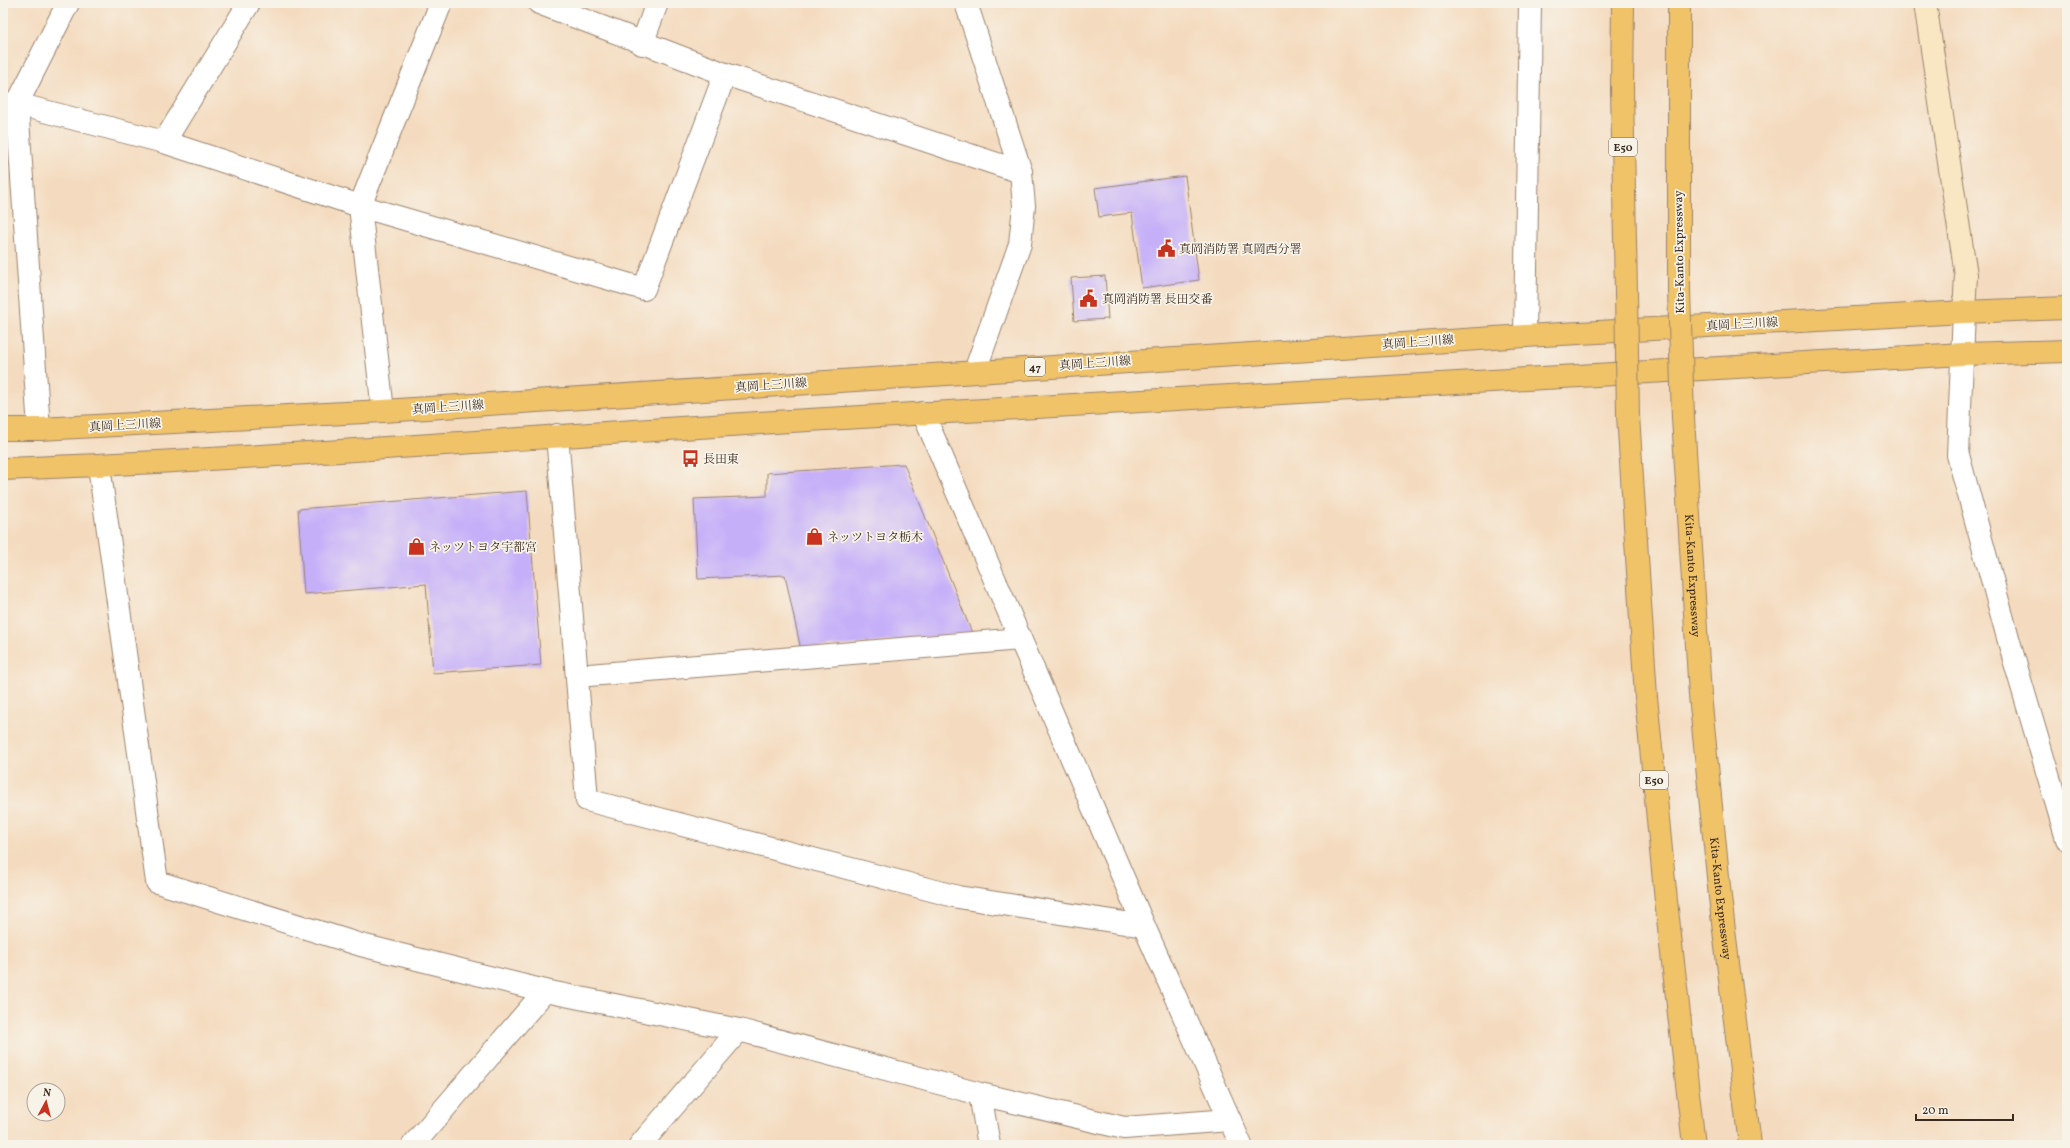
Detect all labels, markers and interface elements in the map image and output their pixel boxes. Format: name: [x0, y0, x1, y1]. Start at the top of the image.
road number: E50: [1609, 138, 1637, 156]
street label: Kita-Kanto Expressway: [1671, 190, 1689, 314]
public building icon: 真岡消防署 真岡西分署: [1156, 239, 1176, 259]
place label: 真岡消防署 真岡西分署: [1179, 242, 1301, 258]
public building icon: 真岡消防署 長田交番: [1079, 289, 1099, 309]
place label: 真岡消防署 長田交番: [1102, 292, 1212, 308]
street label: 真岡上三川線: [1706, 315, 1778, 335]
street label: 真岡上三川線: [1382, 333, 1455, 353]
street label: 真岡上三川線: [1059, 354, 1132, 374]
road number: 47: [1025, 358, 1045, 376]
street label: 真岡上三川線: [735, 376, 808, 396]
street label: 真岡上三川線: [412, 398, 485, 418]
street label: 真岡上三川線: [89, 416, 161, 436]
bus stop icon: 長田東: [680, 449, 700, 469]
place label: 長田東: [703, 452, 739, 468]
street label: Kita-Kanto Expressway: [1680, 514, 1703, 638]
shop icon: ネッツトヨタ栃木: [804, 527, 824, 547]
place label: ネッツトヨタ栃木: [827, 530, 923, 546]
shop icon: ネッツトヨタ宇都宮: [406, 537, 426, 557]
place label: ネッツトヨタ宇都宮: [429, 540, 537, 556]
road number: E50: [1640, 771, 1668, 789]
street label: Kita-Kanto Expressway: [1705, 836, 1735, 961]
north arrow: [26, 1082, 66, 1122]
text: N: [42, 1086, 52, 1101]
scale bar: [1916, 1096, 2013, 1122]
text: 20 m: [1922, 1103, 1949, 1119]

